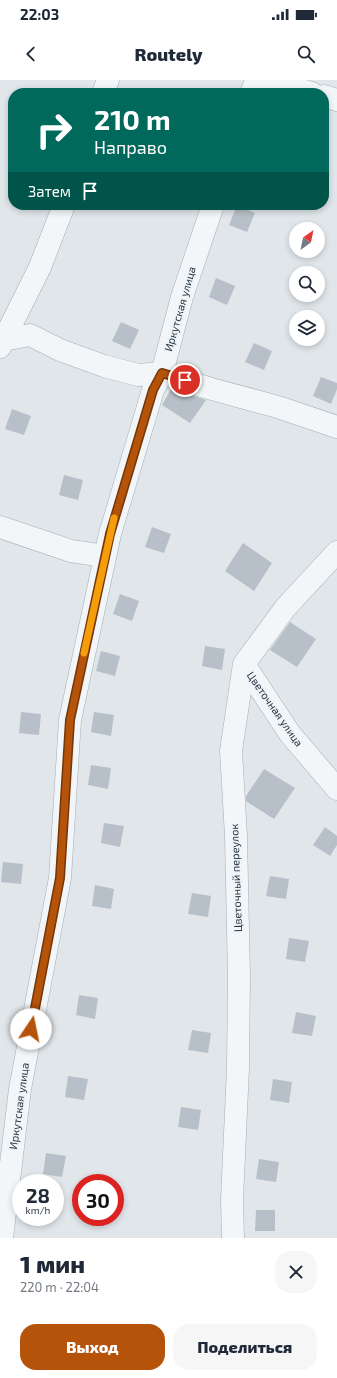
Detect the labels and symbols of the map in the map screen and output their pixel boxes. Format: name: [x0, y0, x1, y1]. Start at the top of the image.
north arrow: [289, 222, 325, 258]
street label: Иркутская улица: [161, 265, 199, 353]
pin: [168, 363, 202, 397]
street label: Цветочная улица: [244, 669, 306, 749]
street label: Цветочный переулок: [227, 823, 245, 932]
position arrow: [10, 1008, 52, 1050]
street label: Иркутская улица: [6, 1062, 32, 1150]
speed limit sign: 30: [72, 1174, 124, 1226]

